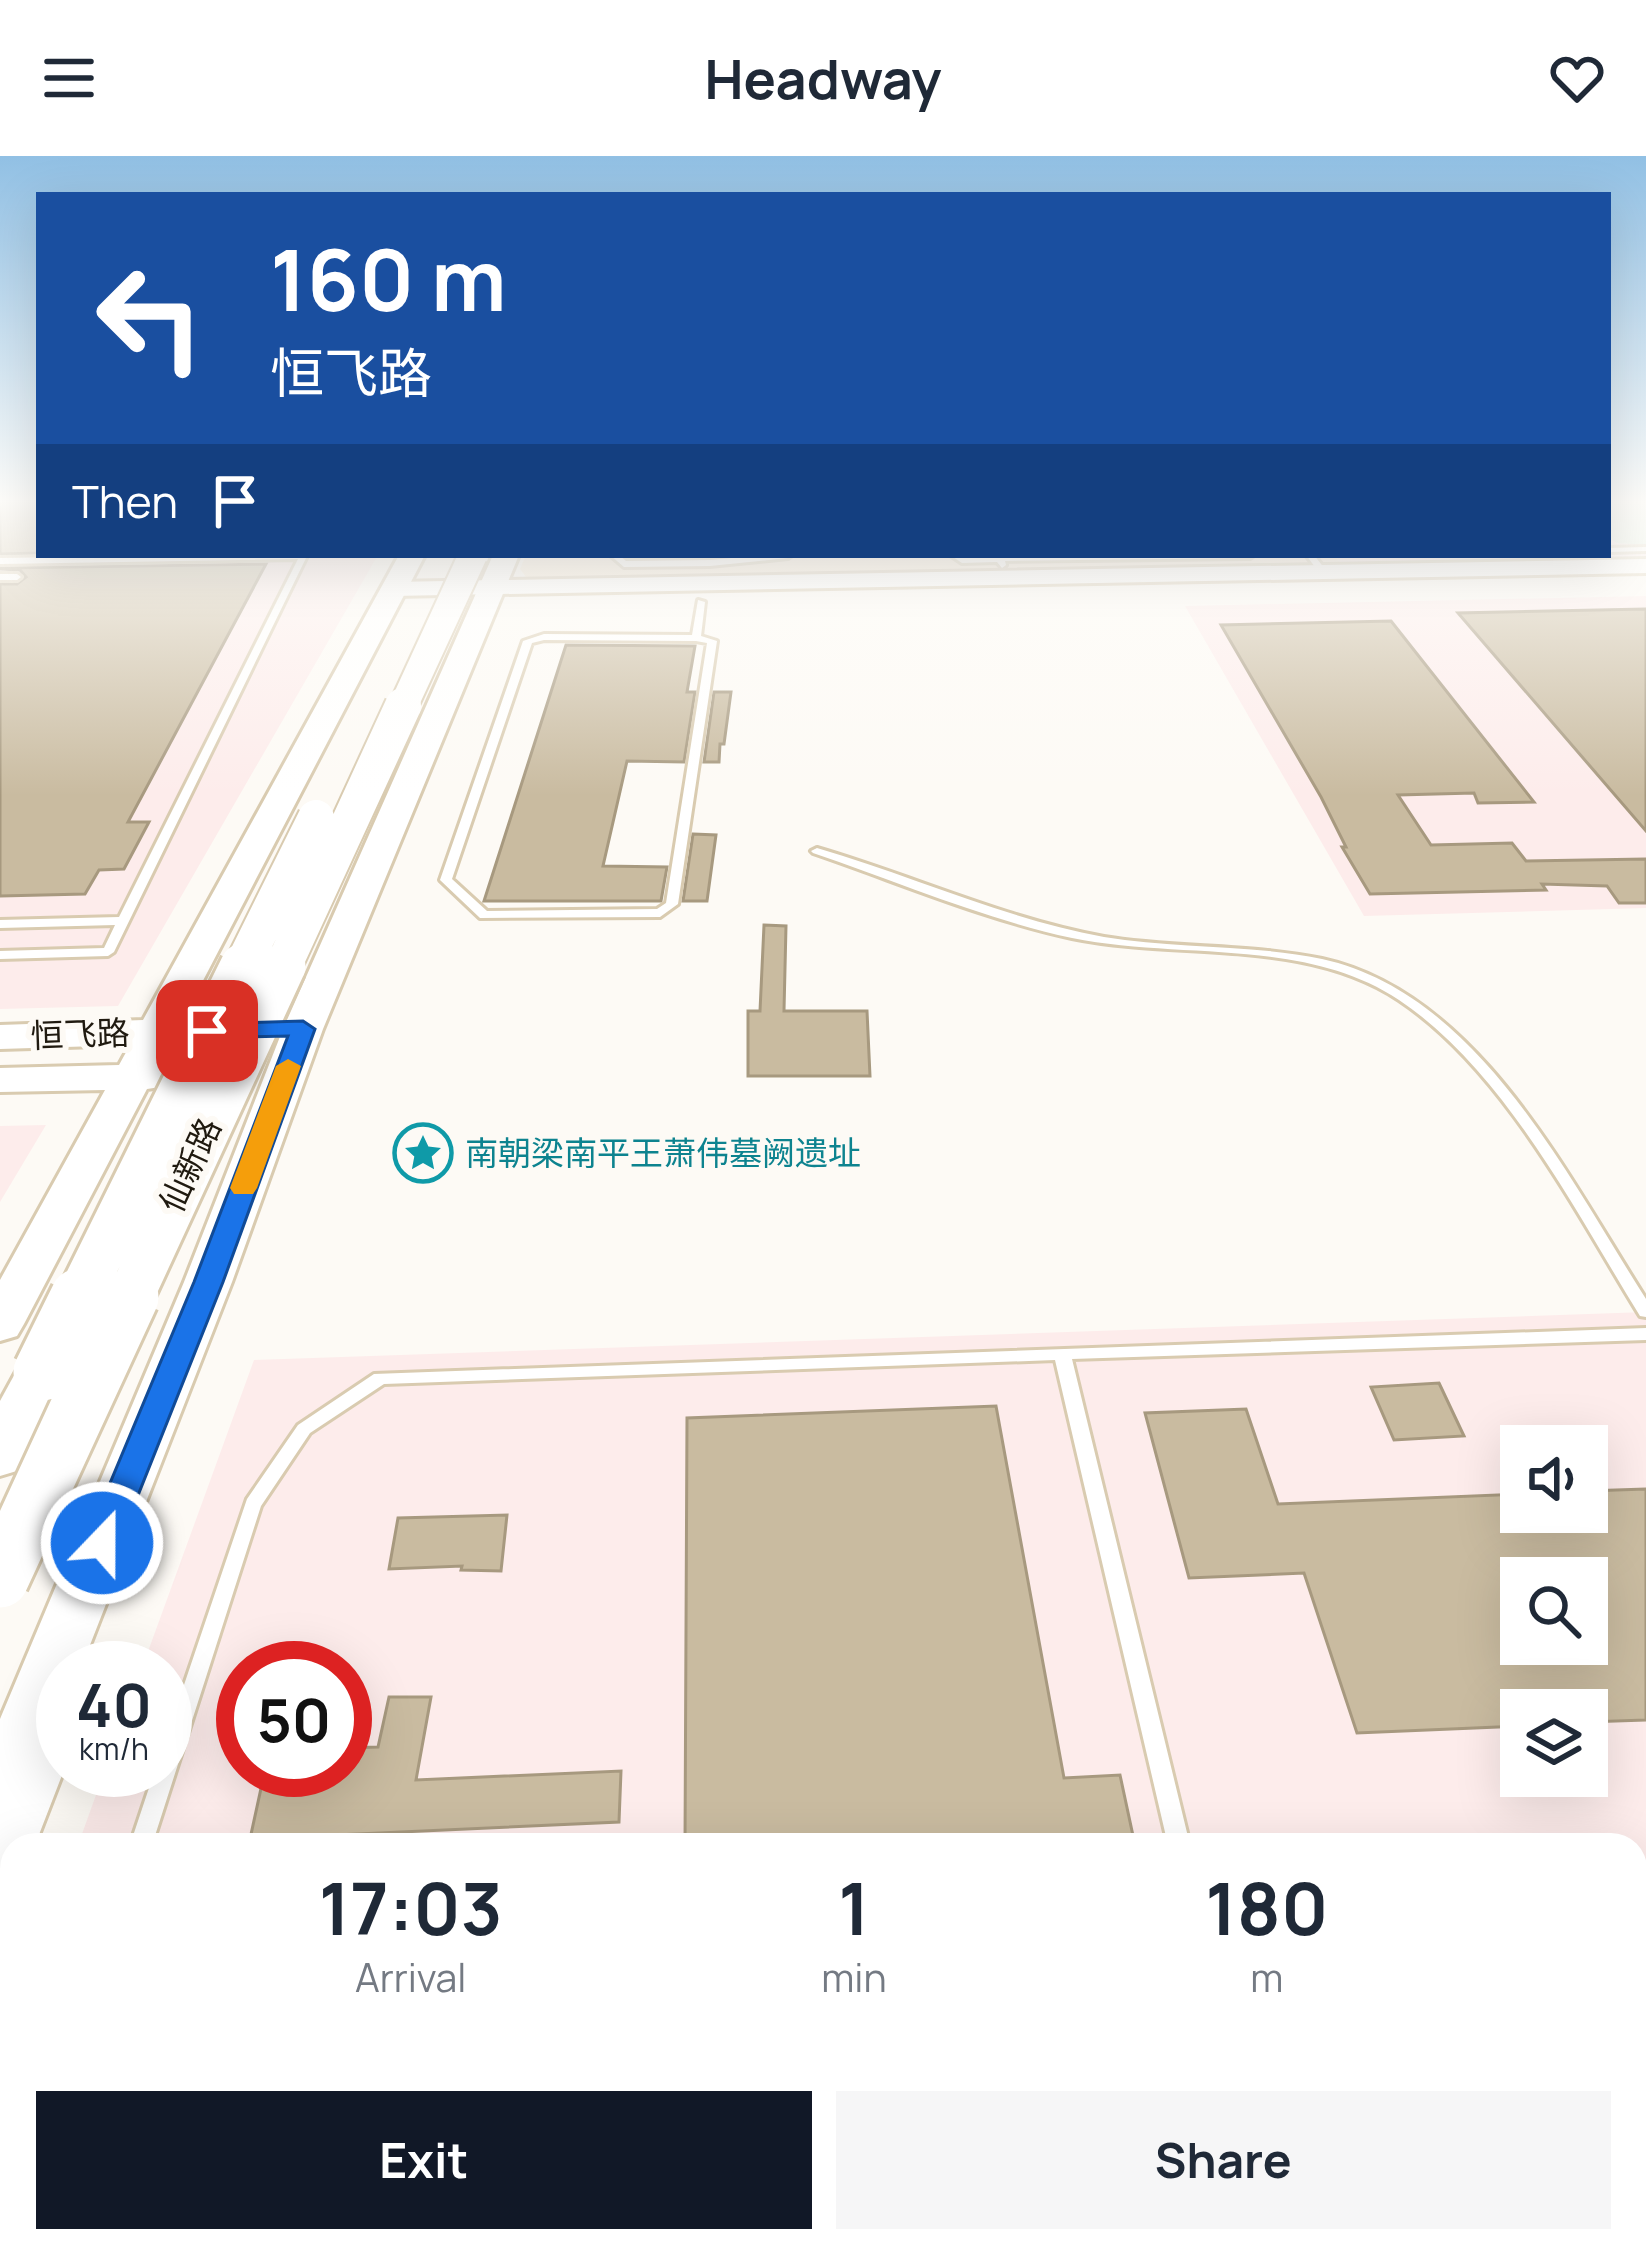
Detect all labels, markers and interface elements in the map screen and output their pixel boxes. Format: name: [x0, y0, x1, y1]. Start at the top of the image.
text: Headway: [705, 41, 941, 115]
icon: menu: [36, 45, 102, 111]
icon: heart: [1544, 45, 1610, 111]
text: 160 m: [270, 221, 507, 336]
icon: left: [72, 240, 228, 396]
text: 恒飞路: [270, 335, 432, 409]
icon: arrive: [202, 468, 268, 534]
text: Then: [72, 470, 178, 532]
pin: [156, 980, 258, 1082]
icon: arrive: [174, 998, 240, 1064]
street label: 恒飞路: [30, 1009, 130, 1058]
street label: 仙新路: [148, 1110, 231, 1219]
place icon: 南朝梁南平王萧伟墓阙遗址: [392, 1122, 454, 1184]
place label: 南朝梁南平王萧伟墓阙遗址: [465, 1130, 861, 1175]
map controls: [1500, 1425, 1608, 1797]
button: sound: [1500, 1425, 1608, 1533]
position arrow: [39, 1480, 165, 1606]
button: search: [1500, 1557, 1608, 1665]
speed limit sign: 50: [216, 1641, 372, 1797]
text: 40: [76, 1663, 152, 1745]
button: layers: [1500, 1689, 1608, 1797]
text: km/h: [79, 1728, 149, 1769]
text: 17:03: [319, 1858, 503, 1957]
text: 1: [838, 1858, 870, 1957]
text: 180: [1205, 1858, 1328, 1957]
text: Arrival: [355, 1950, 466, 2004]
text: min: [821, 1950, 887, 2004]
text: m: [1250, 1950, 1283, 2004]
button: Exit: [36, 2091, 812, 2229]
button: Share: [836, 2091, 1611, 2229]

